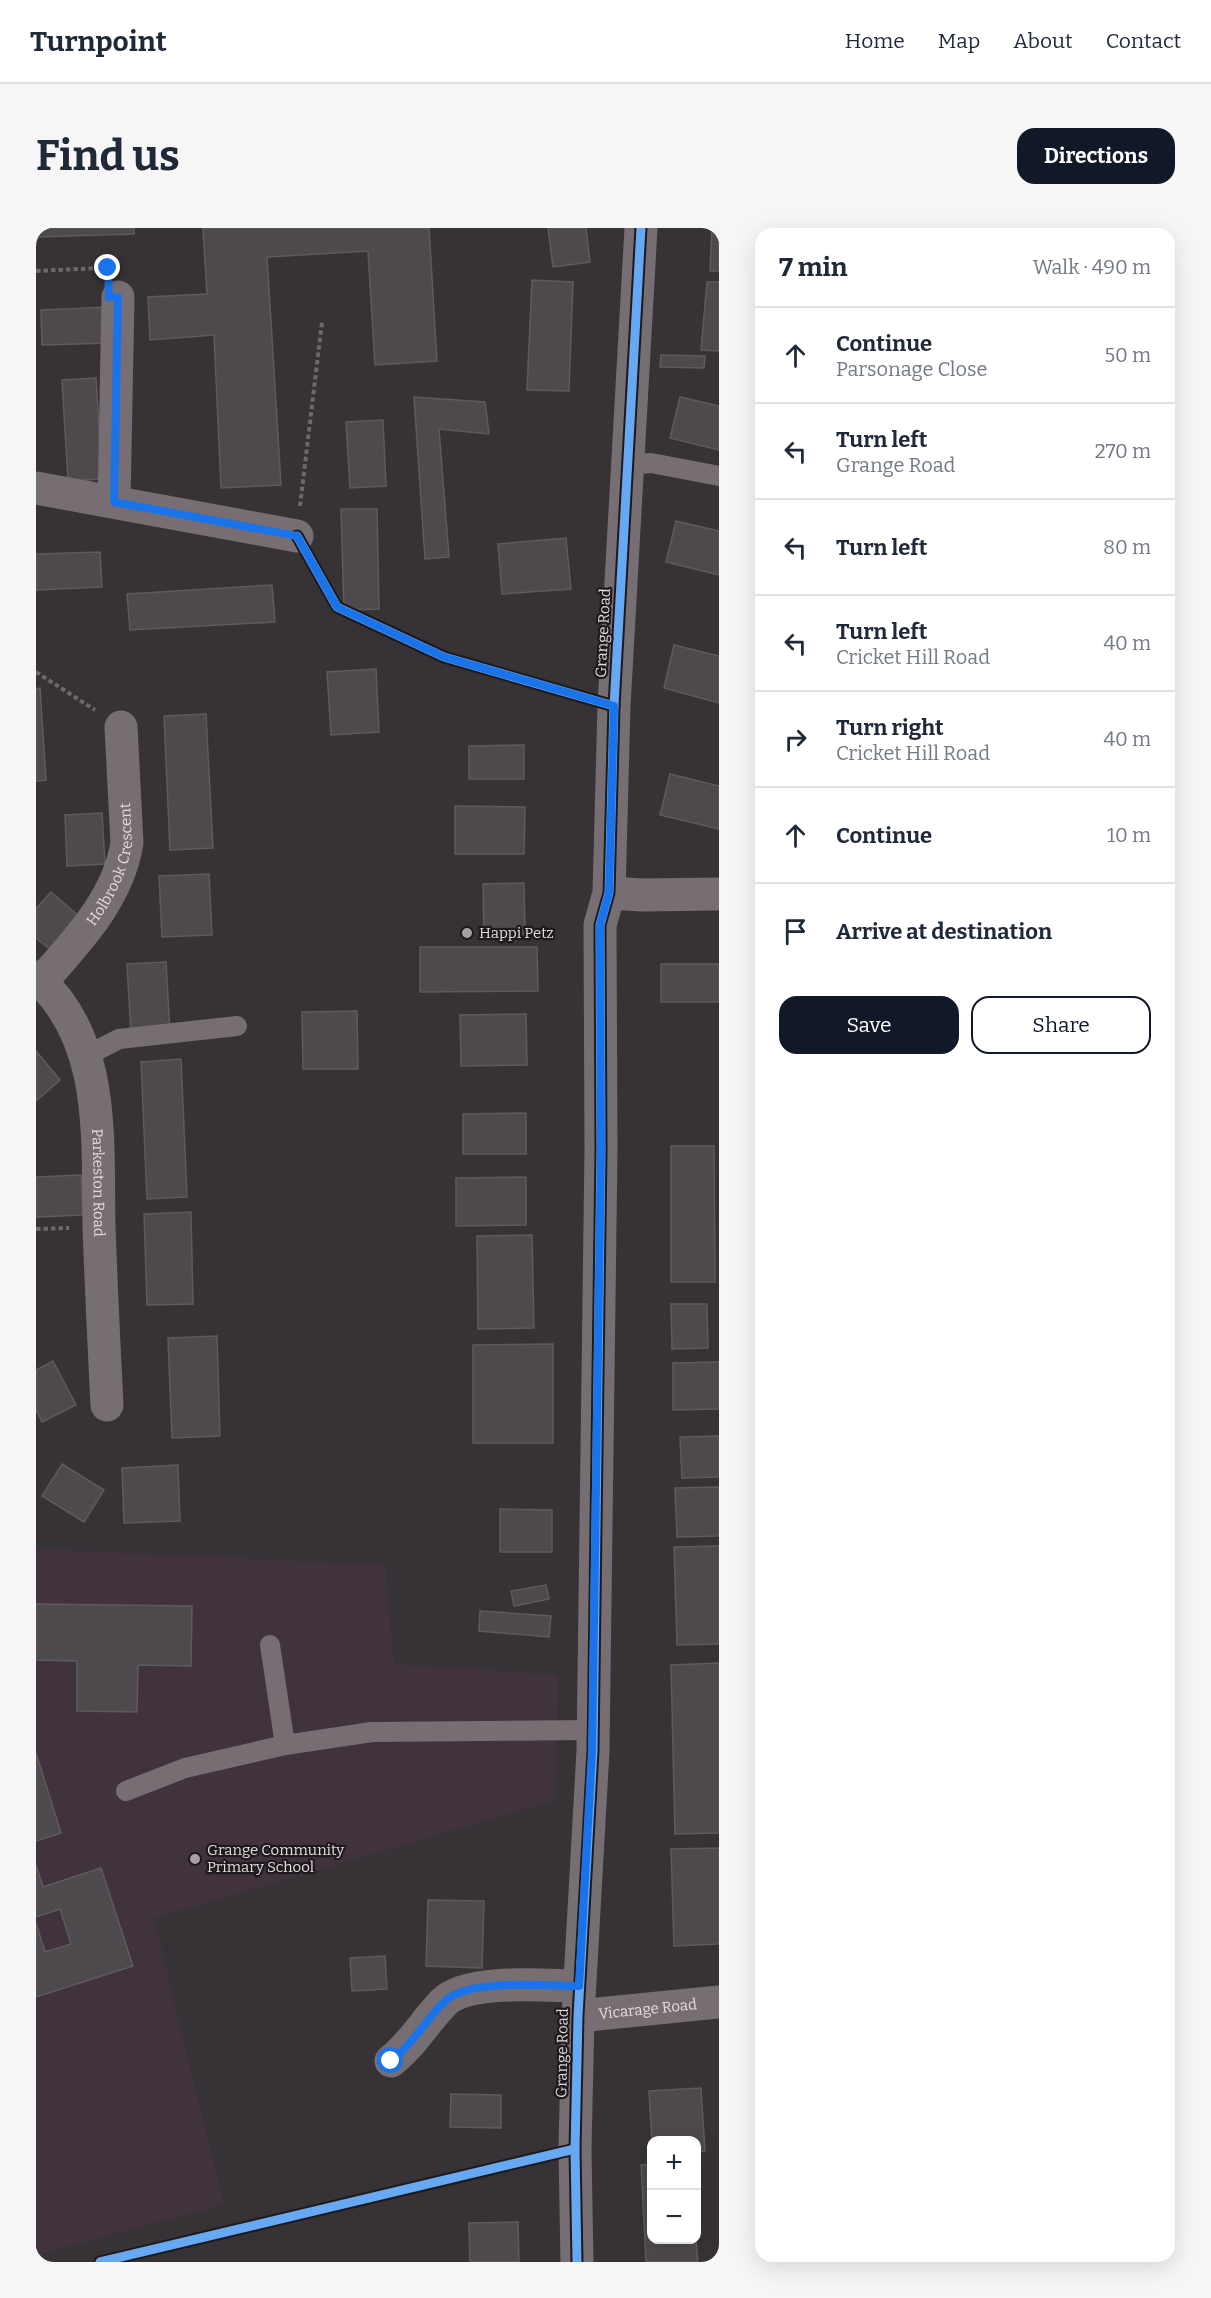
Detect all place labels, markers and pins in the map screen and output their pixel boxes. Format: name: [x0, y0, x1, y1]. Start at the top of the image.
place label: Happi Petz: [479, 924, 554, 942]
marker: Happi Petz: [460, 926, 474, 940]
place label: Grange Community Primary School: [207, 1841, 344, 1876]
marker: Grange Community Primary School: [188, 1852, 202, 1866]

